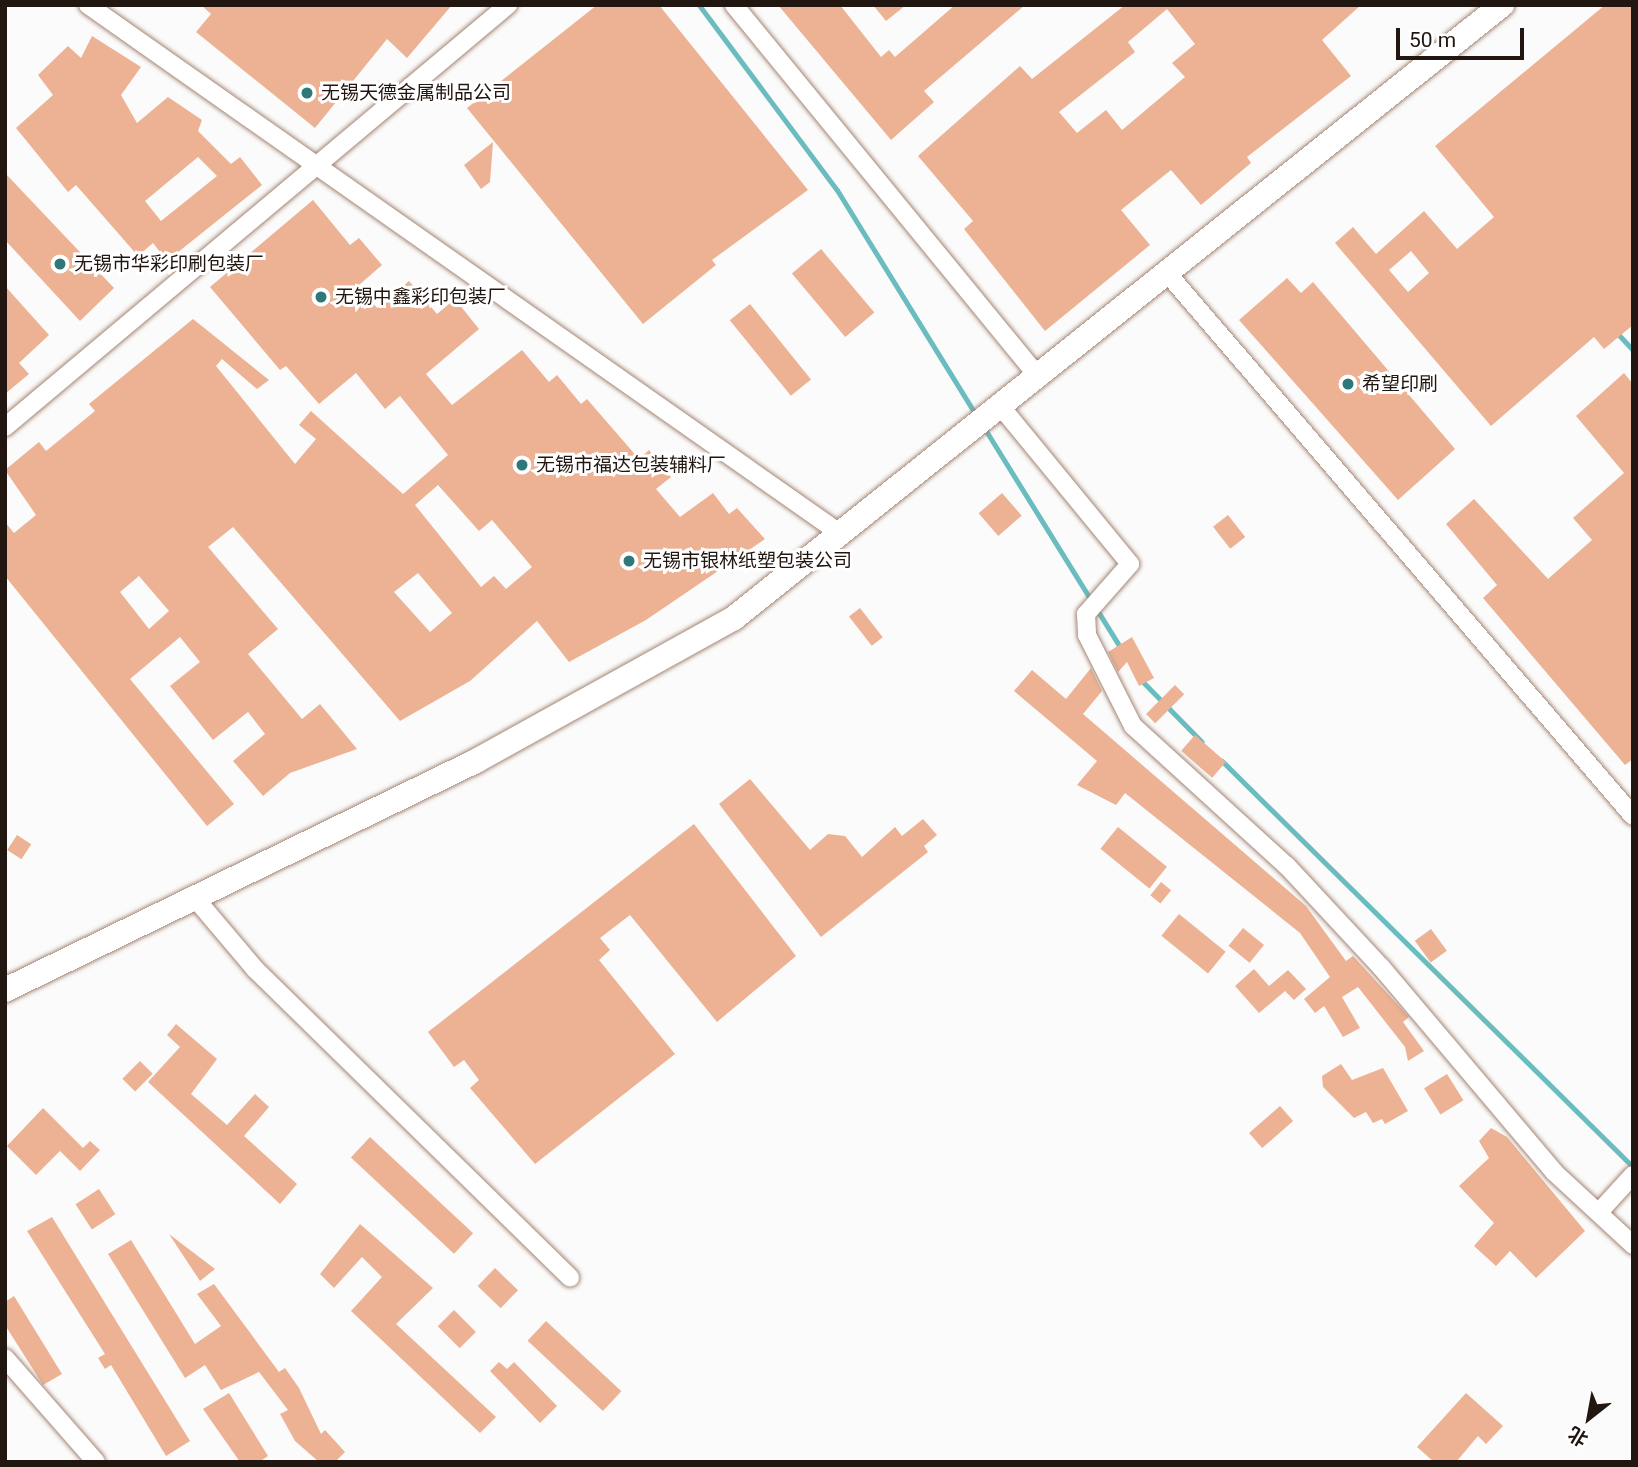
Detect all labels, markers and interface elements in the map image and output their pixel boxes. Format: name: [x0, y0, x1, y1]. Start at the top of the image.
scale bar: [1400, 14, 1528, 58]
text: 50 m: [1409, 28, 1456, 52]
place label: 无锡天德金属制品公司: [321, 82, 511, 104]
marker: 无锡天德金属制品公司: [299, 85, 315, 101]
place label: 无锡市华彩印刷包装厂: [74, 253, 264, 275]
marker: 无锡市华彩印刷包装厂: [52, 256, 68, 272]
place label: 无锡中鑫彩印包装厂: [335, 286, 506, 308]
marker: 无锡中鑫彩印包装厂: [313, 289, 329, 305]
place label: 希望印刷: [1362, 373, 1438, 395]
marker: 希望印刷: [1340, 376, 1356, 392]
place label: 无锡市福达包装辅料厂: [536, 454, 726, 476]
marker: 无锡市福达包装辅料厂: [514, 457, 530, 473]
place label: 无锡市银林纸塑包装公司: [643, 550, 852, 572]
marker: 无锡市银林纸塑包装公司: [621, 553, 637, 569]
north arrow: [1554, 1383, 1624, 1453]
text: 北: [1564, 1422, 1592, 1451]

